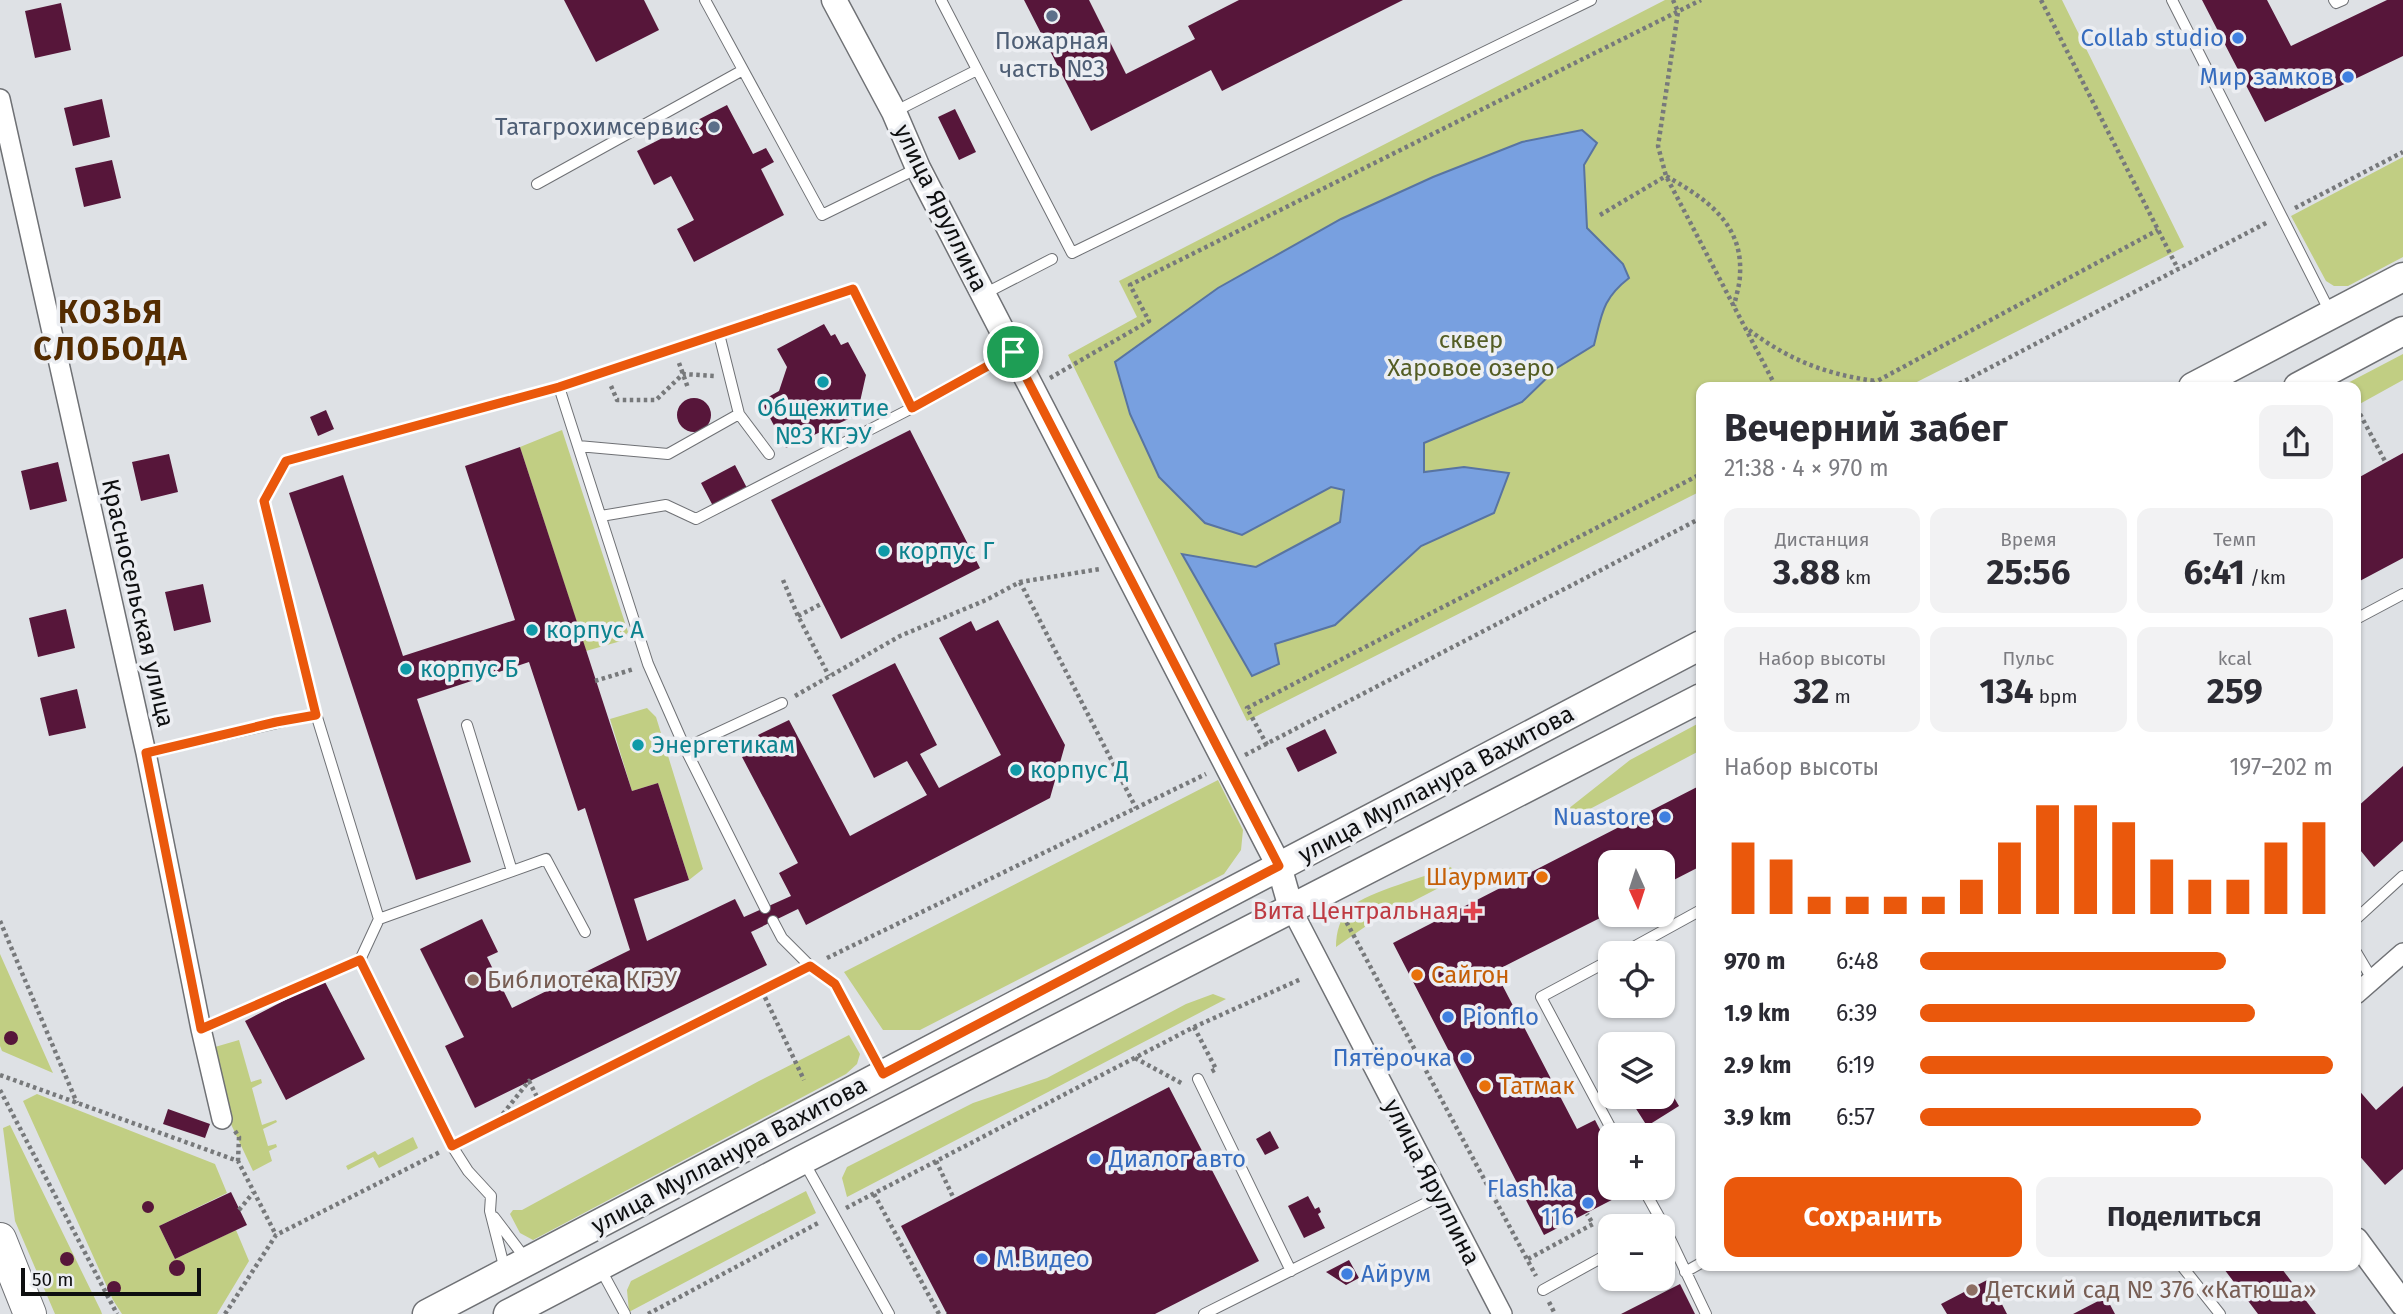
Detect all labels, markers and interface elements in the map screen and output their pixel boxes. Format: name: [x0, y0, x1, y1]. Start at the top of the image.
marker: Пожарная часть №3: [1044, 8, 1060, 24]
place label: Collab studio: [2080, 24, 2224, 52]
place label: Пожарная часть №3: [995, 27, 1109, 83]
marker: Collab studio: [2230, 30, 2246, 46]
place label: Мир замков: [2200, 63, 2334, 91]
marker: Мир замков: [2340, 69, 2356, 85]
place label: Татагрохимсервис: [495, 113, 700, 141]
marker: Татагрохимсервис: [706, 119, 722, 135]
street label: улица Яруллина: [888, 120, 994, 296]
district label: КОЗЬЯ СЛОБОДА: [33, 293, 189, 368]
pin: [983, 322, 1043, 382]
park label: сквер Харовое озеро: [1387, 326, 1555, 382]
icon: arrive: [994, 333, 1032, 371]
marker: Общежитие №3 КГЭУ: [815, 374, 831, 390]
place label: Общежитие №3 КГЭУ: [757, 394, 889, 450]
text: Вечерний забег: [1724, 405, 2008, 451]
button: share: [2259, 405, 2333, 479]
text: 21:38 · 4 × 970 m: [1724, 454, 1889, 482]
street label: Красносельская улица: [96, 476, 180, 730]
text: Дистанция: [1775, 528, 1869, 551]
text: Время: [2000, 528, 2057, 551]
text: Темп: [2213, 528, 2256, 551]
place label: корпус Г: [898, 537, 994, 565]
marker: корпус Г: [876, 543, 892, 559]
text: 3.88: [1773, 551, 1840, 593]
text: 25:56: [1986, 551, 2071, 593]
text: 6:41: [2184, 551, 2245, 593]
text: km: [1840, 566, 1871, 589]
text: /km: [2245, 566, 2286, 589]
place label: корпус А: [546, 616, 644, 644]
marker: корпус А: [524, 622, 540, 638]
text: Набор высоты: [1758, 647, 1886, 670]
text: Пульс: [2003, 647, 2054, 670]
text: kcal: [2218, 647, 2252, 670]
place label: корпус Б: [420, 655, 518, 683]
marker: корпус Б: [398, 661, 414, 677]
text: 32: [1794, 670, 1829, 712]
text: 134: [1979, 670, 2034, 712]
text: 259: [2207, 670, 2263, 712]
text: m: [1829, 685, 1851, 708]
text: bpm: [2034, 685, 2078, 708]
street label: улица Мулланура Вахитова: [1293, 699, 1579, 869]
place label: Энергетикам: [652, 731, 795, 759]
marker: Энергетикам: [630, 737, 646, 753]
text: Набор высоты: [1724, 753, 1879, 781]
text: 197–202 m: [2229, 753, 2333, 781]
place label: корпус Д: [1030, 756, 1129, 784]
marker: корпус Д: [1008, 762, 1024, 778]
place label: Nuastore: [1553, 803, 1651, 831]
marker: Nuastore: [1657, 809, 1673, 825]
north arrow: [1598, 850, 1675, 928]
map controls: [1598, 850, 1675, 1291]
place label: Шаурмит: [1426, 863, 1528, 891]
marker: Шаурмит: [1534, 869, 1550, 885]
place label: Вита Центральная: [1253, 897, 1459, 925]
marker: Вита Центральная: [1465, 903, 1481, 919]
button: locate: [1598, 941, 1675, 1018]
text: 970 m: [1724, 947, 1785, 975]
text: 6:48: [1836, 947, 1879, 975]
place label: Сайгон: [1431, 961, 1510, 989]
place label: Библиотека КГЭУ: [487, 966, 678, 994]
marker: Сайгон: [1409, 967, 1425, 983]
marker: Библиотека КГЭУ: [465, 972, 481, 988]
text: 1.9 km: [1724, 999, 1790, 1027]
text: 6:39: [1836, 999, 1877, 1027]
place label: Pionflo: [1462, 1003, 1539, 1031]
marker: Pionflo: [1440, 1009, 1456, 1025]
button: layers: [1598, 1032, 1675, 1109]
place label: Пятёрочка: [1333, 1044, 1452, 1072]
marker: Пятёрочка: [1458, 1050, 1474, 1066]
text: 2.9 km: [1724, 1051, 1791, 1079]
text: 6:19: [1836, 1051, 1875, 1079]
street label: улица Мулланура Вахитова: [586, 1070, 872, 1240]
place label: Татмак: [1499, 1072, 1575, 1100]
marker: Татмак: [1477, 1078, 1493, 1094]
street label: улица Яруллина: [1378, 1094, 1486, 1270]
text: 3.9 km: [1724, 1103, 1791, 1131]
text: 6:57: [1836, 1103, 1875, 1131]
button: +: [1598, 1123, 1675, 1200]
place label: Диалог авто: [1108, 1145, 1246, 1173]
marker: Диалог авто: [1087, 1151, 1103, 1167]
place label: Flash.ka 116: [1487, 1175, 1574, 1231]
button: Сохранить: [1724, 1177, 2022, 1257]
button: Поделиться: [2036, 1177, 2333, 1257]
marker: Flash.ka 116: [1580, 1195, 1596, 1211]
button: −: [1598, 1214, 1675, 1291]
place label: М.Видео: [996, 1245, 1090, 1273]
marker: М.Видео: [974, 1251, 990, 1267]
place label: Айрум: [1361, 1260, 1431, 1288]
scale bar: [21, 1265, 201, 1297]
marker: Айрум: [1339, 1266, 1355, 1282]
text: 50 m: [32, 1268, 73, 1291]
place label: Детский сад № 376 «Катюша»: [1985, 1276, 2317, 1304]
marker: Детский сад № 376 «Катюша»: [1964, 1282, 1980, 1298]

